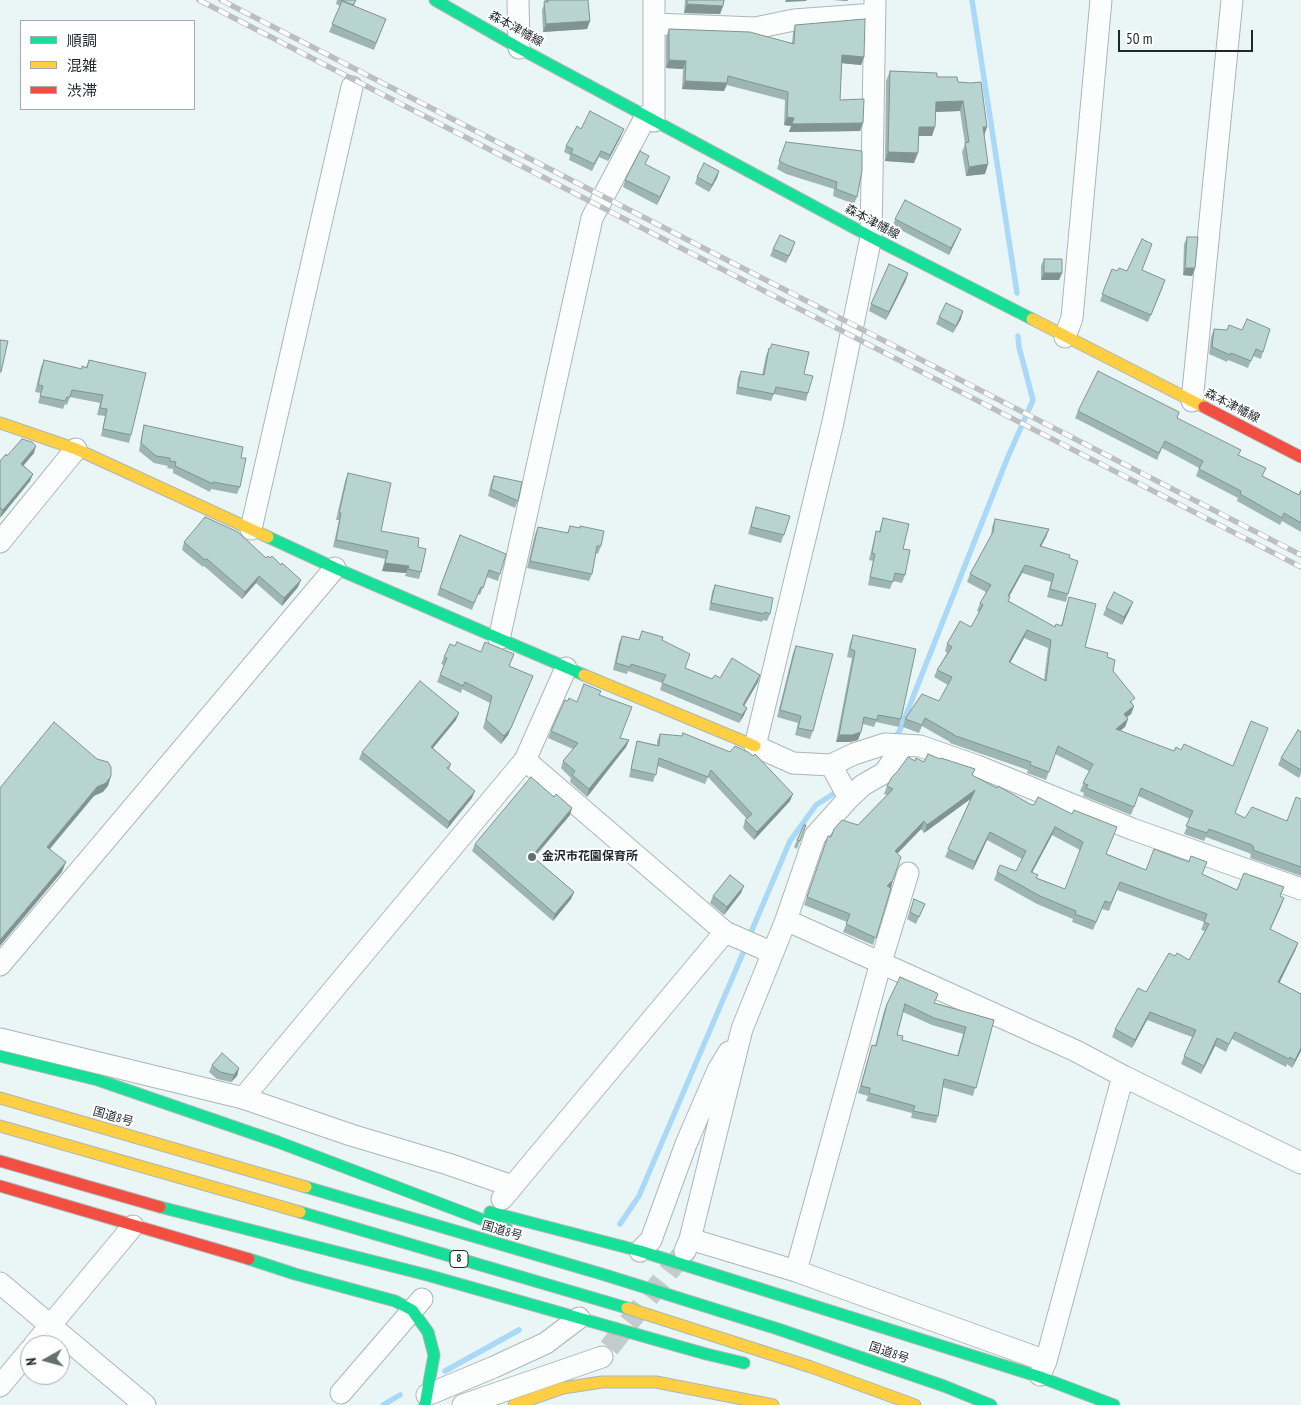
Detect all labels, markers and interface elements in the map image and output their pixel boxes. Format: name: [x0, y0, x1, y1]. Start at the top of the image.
street label: 森本津幡線: [486, 8, 546, 50]
legend: [20, 20, 195, 110]
scale bar: [1121, 20, 1256, 52]
text: 50 m: [1126, 29, 1152, 48]
text: 順調: [67, 31, 97, 50]
text: 混雑: [67, 56, 97, 75]
text: 渋滞: [67, 81, 97, 100]
street label: 森本津幡線: [842, 202, 902, 242]
street label: 森本津幡線: [1202, 386, 1262, 426]
place label: 金沢市花園保育所: [542, 850, 638, 864]
marker: 金沢市花園保育所: [526, 851, 538, 863]
street label: 国道8号: [91, 1104, 135, 1130]
street label: 国道8号: [480, 1218, 524, 1244]
road number: 8: [450, 1250, 468, 1268]
north arrow: [20, 1335, 70, 1385]
street label: 国道8号: [867, 1339, 911, 1367]
text: N: [22, 1357, 40, 1367]

